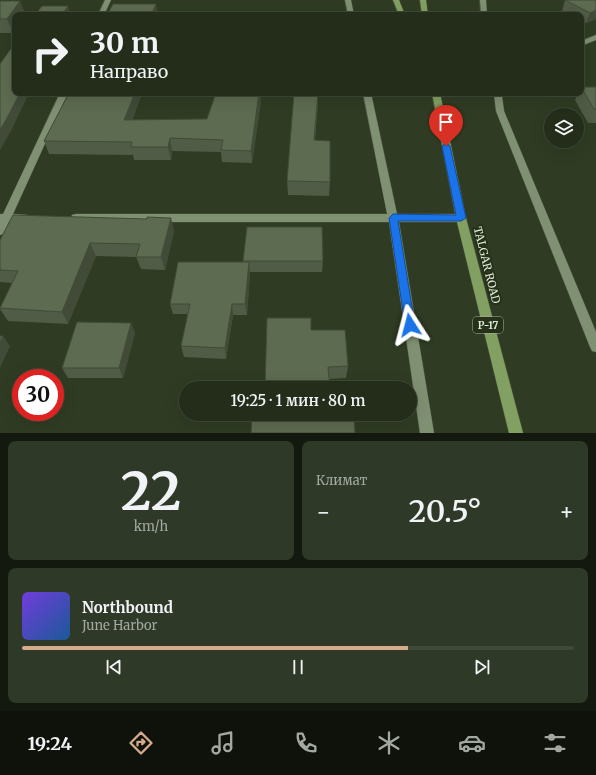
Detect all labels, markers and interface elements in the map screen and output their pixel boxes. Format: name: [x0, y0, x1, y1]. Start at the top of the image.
text: 30 m: [90, 25, 159, 61]
icon: right: [24, 28, 76, 80]
text: Направо: [90, 60, 168, 83]
pin: [429, 105, 463, 146]
map controls: [544, 108, 584, 148]
button: layers: [544, 108, 584, 148]
icon: arrive: [435, 111, 457, 133]
street label: TALGAR ROAD: [471, 225, 503, 305]
position arrow: [389, 304, 431, 346]
road number: P-17: [473, 317, 503, 333]
speed limit sign: 30: [12, 369, 64, 421]
text: 19:25 · 1 мин · 80 m: [231, 391, 365, 410]
text: 22: [121, 459, 181, 524]
text: Климат: [316, 472, 367, 489]
text: 20.5°: [408, 492, 482, 530]
text: −: [316, 498, 331, 526]
text: +: [559, 498, 574, 526]
text: km/h: [134, 518, 168, 535]
text: Northbound: [82, 598, 173, 617]
text: June Harbor: [82, 617, 157, 634]
icon: previous: [103, 656, 125, 678]
icon: pause: [287, 656, 309, 678]
icon: next: [471, 656, 493, 678]
icon: directions: [127, 729, 155, 757]
icon: music: [209, 729, 237, 757]
icon: phone: [292, 729, 320, 757]
icon: climate: [375, 729, 403, 757]
icon: car: [458, 729, 486, 757]
icon: filters: [541, 729, 569, 757]
text: 19:24: [27, 732, 72, 755]

